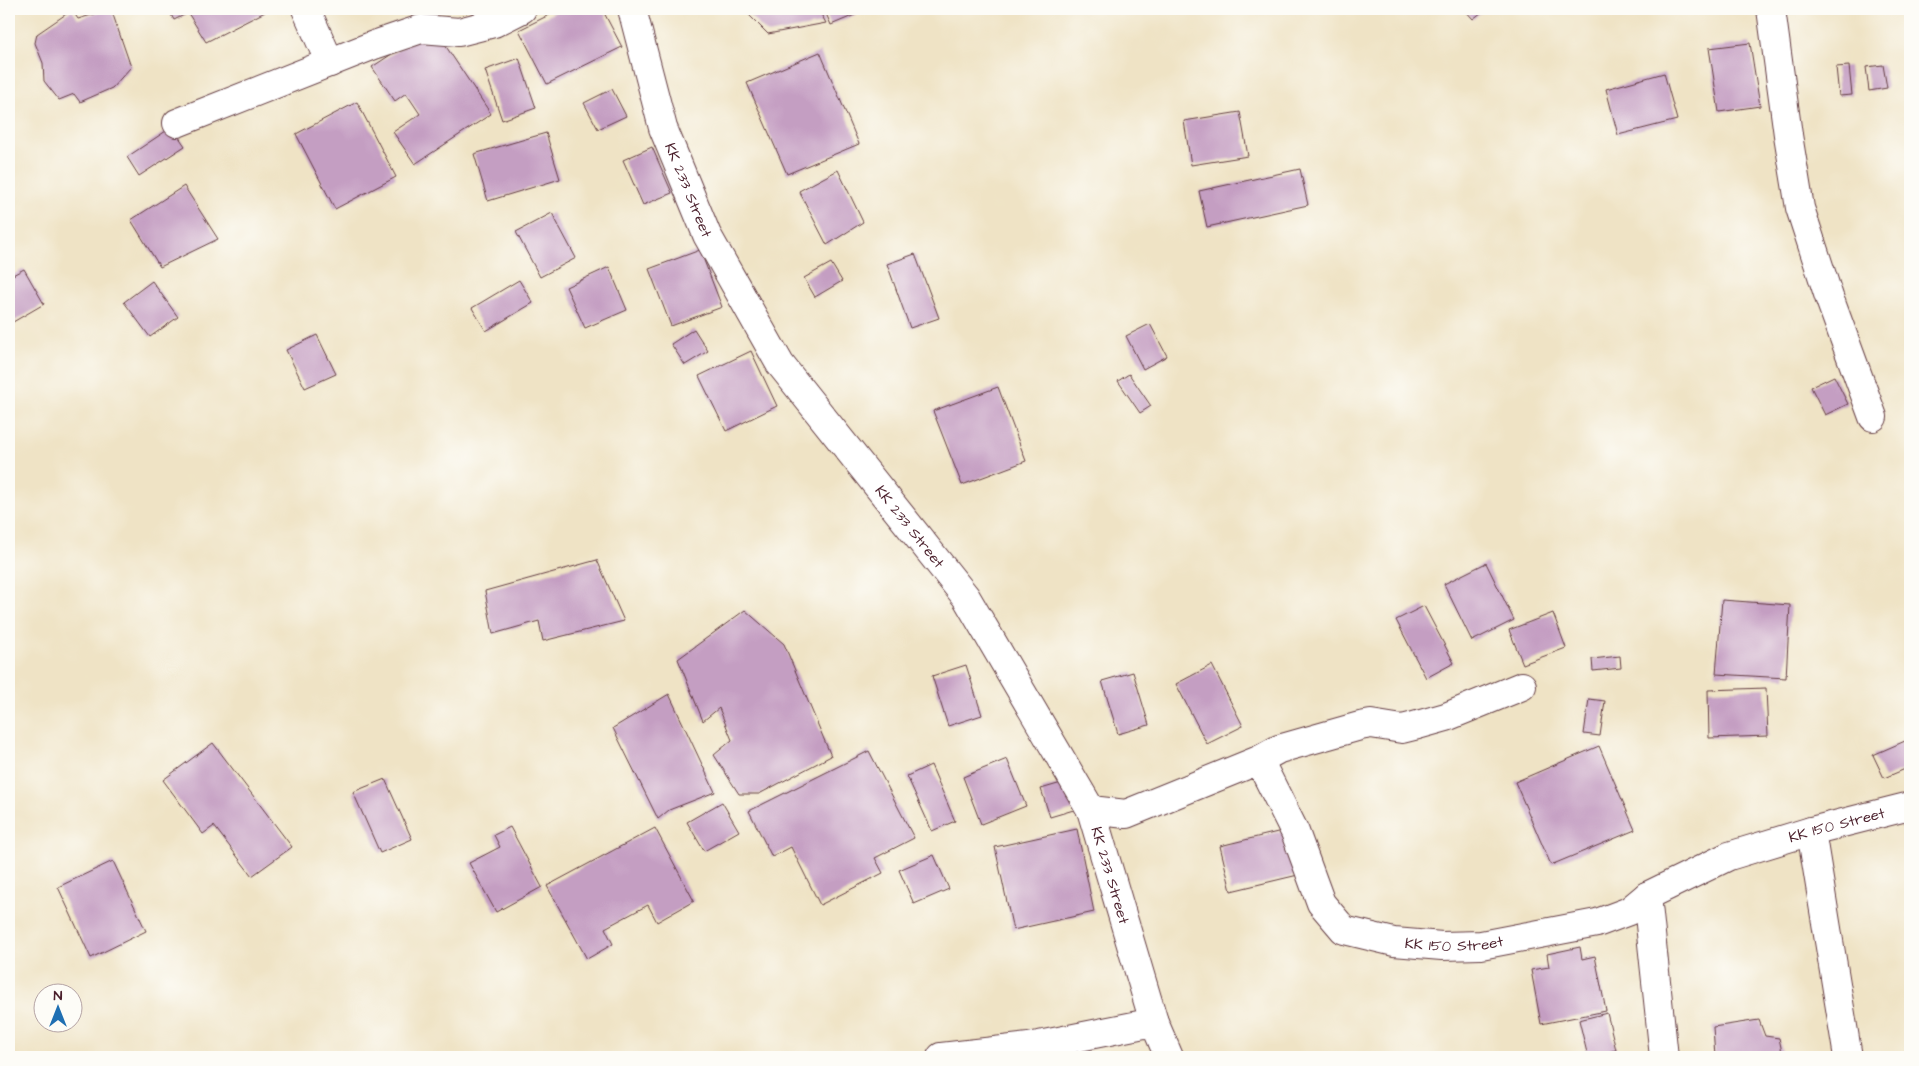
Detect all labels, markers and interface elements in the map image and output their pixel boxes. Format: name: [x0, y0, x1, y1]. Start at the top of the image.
street label: KK 233 Street: [659, 140, 717, 241]
street label: KK 233 Street: [870, 481, 949, 573]
street label: KK 150 Street: [1786, 803, 1887, 848]
street label: KK 233 Street: [1086, 824, 1134, 926]
street label: KK 150 Street: [1404, 931, 1505, 957]
north arrow: [32, 984, 82, 1034]
text: N: [54, 986, 63, 1006]

